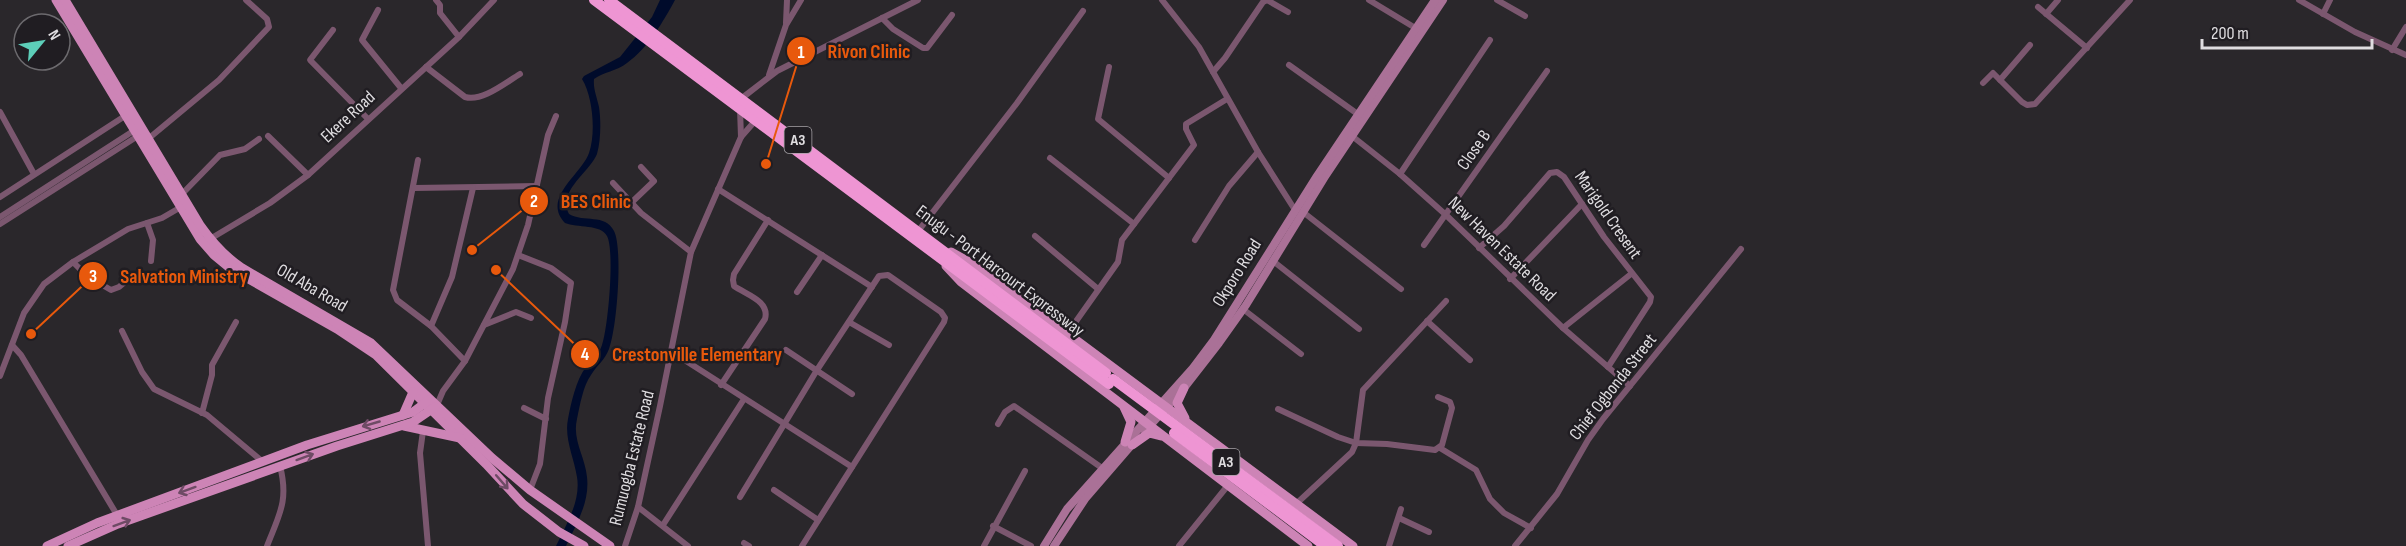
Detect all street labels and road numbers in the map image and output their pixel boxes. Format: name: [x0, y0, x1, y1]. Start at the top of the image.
street label: Ekere Road: [317, 87, 379, 147]
street label: Close B: [1453, 126, 1495, 174]
road number: A3: [784, 127, 812, 153]
street label: Marigold Cresent: [1570, 167, 1646, 263]
street label: New Haven Estate Road: [1444, 192, 1560, 306]
street label: Enugu - Port Harcourt Expressway: [912, 201, 1088, 341]
street label: Okporo Road: [1208, 235, 1266, 311]
street label: Old Aba Road: [273, 259, 351, 317]
street label: Chief Ogbonda Street: [1565, 329, 1661, 444]
street label: Rumuogba Estate Road: [605, 388, 659, 528]
road number: A3: [1212, 449, 1240, 475]

